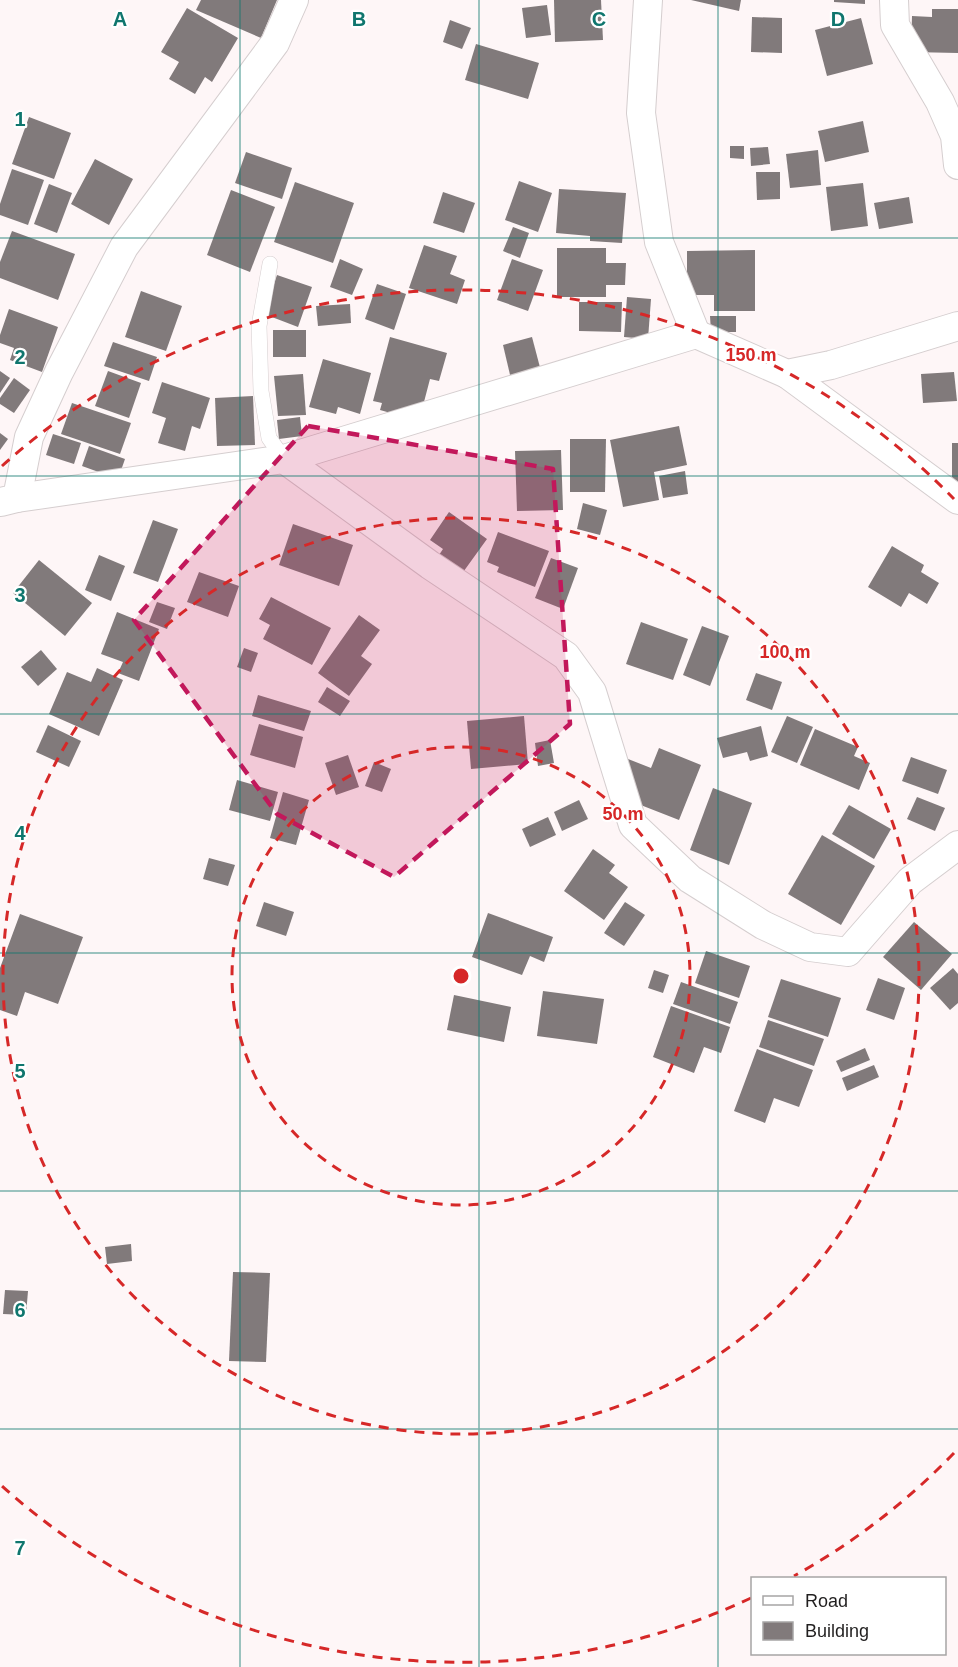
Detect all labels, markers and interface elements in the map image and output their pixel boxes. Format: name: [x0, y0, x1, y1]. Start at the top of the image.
text: A: [113, 8, 127, 30]
text: B: [352, 8, 366, 30]
text: C: [592, 8, 606, 30]
text: D: [831, 8, 845, 30]
text: 1: [14, 108, 26, 130]
text: 150 m: [725, 345, 777, 365]
text: 2: [14, 346, 26, 368]
text: 3: [14, 584, 26, 606]
text: 100 m: [759, 642, 811, 662]
text: 50 m: [602, 804, 644, 824]
text: 4: [14, 822, 26, 844]
centre of rings: [451, 966, 471, 986]
text: 5: [14, 1060, 26, 1082]
text: 6: [14, 1299, 26, 1321]
text: 7: [14, 1537, 26, 1559]
legend: [751, 1577, 946, 1655]
text: Road: [805, 1591, 848, 1611]
text: Building: [805, 1621, 869, 1641]

